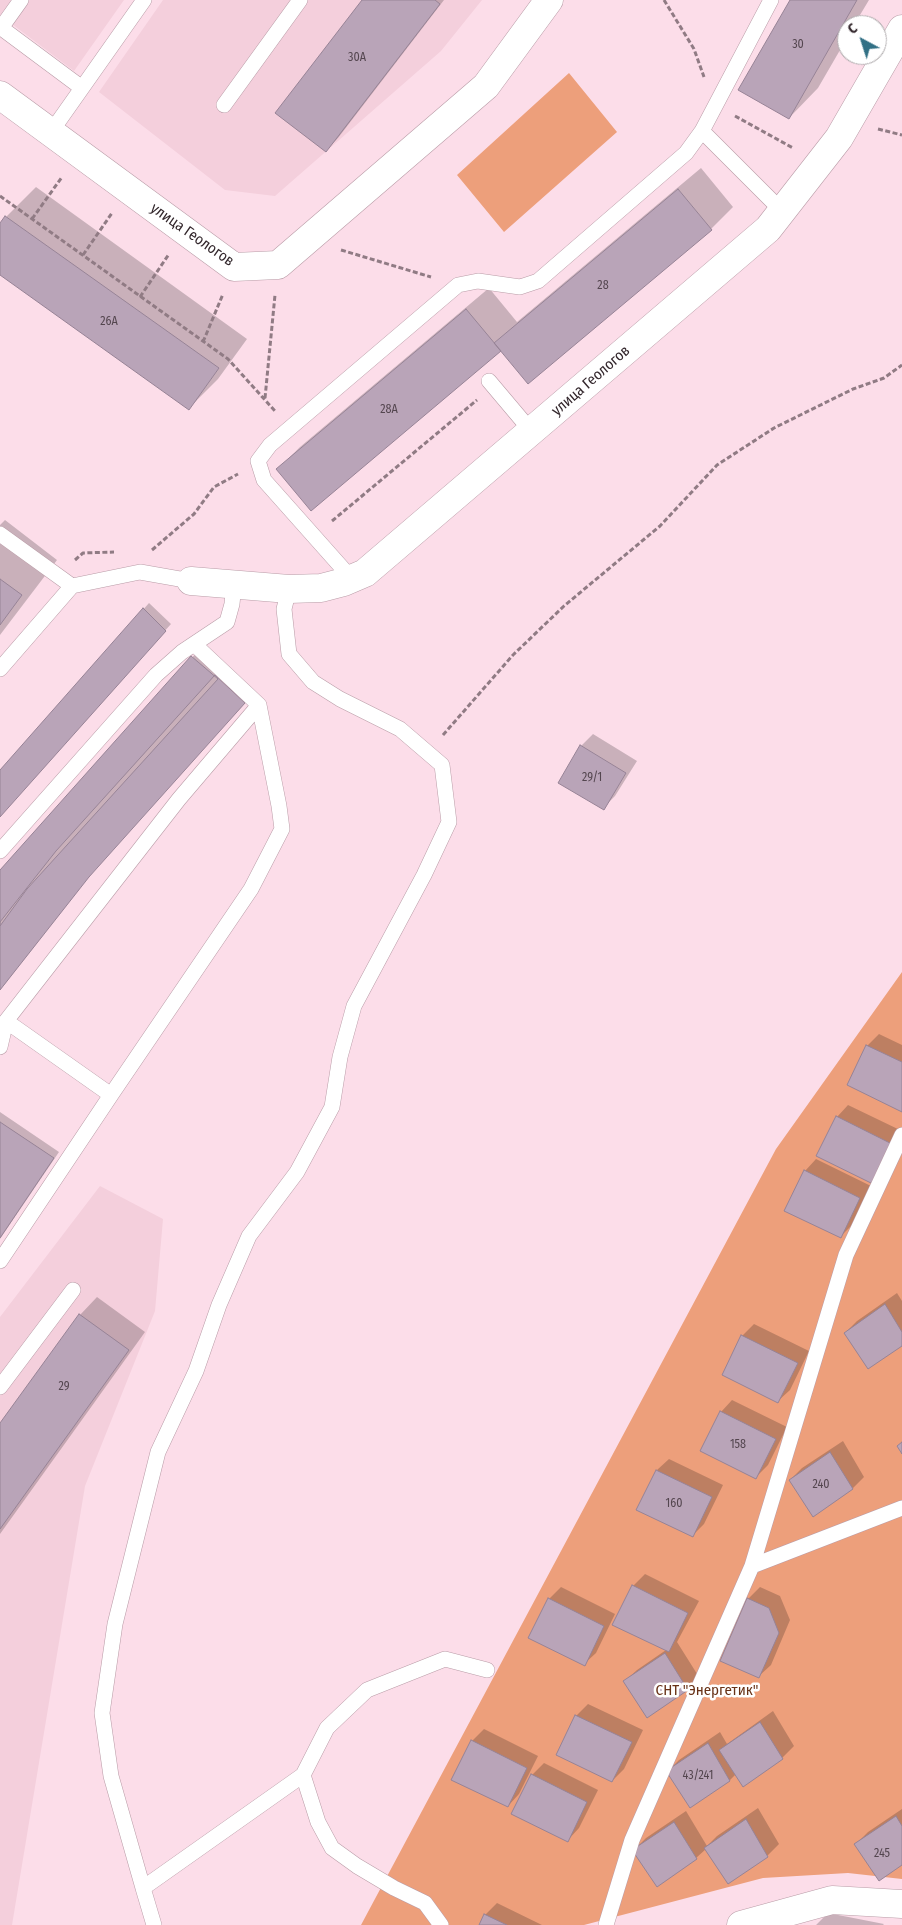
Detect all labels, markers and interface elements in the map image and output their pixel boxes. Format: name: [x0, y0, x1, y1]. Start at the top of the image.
north arrow: [837, 15, 887, 65]
text: С: [844, 20, 861, 38]
house number: 30: [792, 38, 804, 52]
house number: 30А: [348, 51, 366, 65]
street label: улица Геологов: [147, 199, 237, 271]
house number: 28: [597, 279, 609, 293]
house number: 26А: [100, 315, 118, 329]
street label: улица Геологов: [548, 342, 634, 420]
house number: 28А: [380, 403, 398, 417]
house number: 29/1: [582, 771, 602, 785]
house number: 29: [58, 1380, 70, 1394]
house number: 158: [730, 1438, 746, 1452]
house number: 240: [812, 1478, 830, 1492]
house number: 160: [666, 1497, 682, 1511]
park label: СНТ "Энергетик": [656, 1682, 758, 1700]
house number: 43/241: [683, 1769, 713, 1783]
house number: 245: [874, 1847, 890, 1861]

